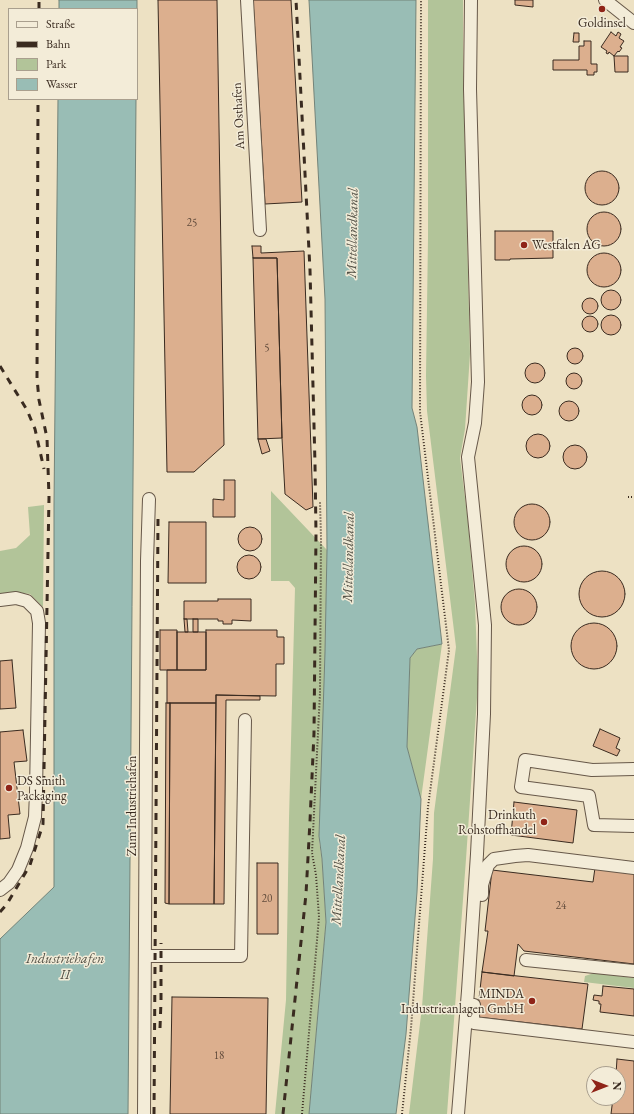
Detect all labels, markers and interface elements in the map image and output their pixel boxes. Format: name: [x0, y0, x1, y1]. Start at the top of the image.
marker: Goldinsel: [597, 4, 607, 14]
legend: [8, 8, 138, 100]
place label: Goldinsel: [578, 15, 626, 31]
text: Straße: [46, 16, 75, 32]
text: Bahn: [46, 36, 70, 52]
text: Park: [46, 56, 66, 72]
text: Wasser: [46, 76, 77, 92]
street label: Am Osthafen: [229, 82, 249, 150]
water label: Mittellandkanal: [344, 188, 362, 278]
house number: 25: [187, 216, 197, 230]
place label: Westfalen AG: [532, 237, 601, 253]
marker: Westfalen AG: [519, 240, 529, 250]
house number: 5: [264, 341, 270, 355]
water label: Mittellandkanal: [340, 512, 358, 602]
street label: Zum Industriehafen: [124, 756, 140, 856]
place label: DS Smith Packaging: [17, 773, 67, 804]
marker: DS Smith Packaging: [4, 783, 14, 793]
place label: Drinkuth Rohstoffhandel: [458, 807, 536, 838]
marker: Drinkuth Rohstoffhandel: [539, 817, 549, 827]
water label: Mittellandkanal: [328, 834, 350, 926]
house number: 20: [262, 892, 272, 906]
house number: 24: [556, 899, 566, 913]
water label: Industriehafen II: [26, 951, 104, 984]
place label: MINDA Industrieanlagen GmbH: [401, 986, 524, 1017]
marker: MINDA Industrieanlagen GmbH: [527, 996, 537, 1006]
house number: 18: [214, 1049, 224, 1063]
north arrow: [586, 1066, 626, 1106]
text: N: [610, 1082, 624, 1090]

